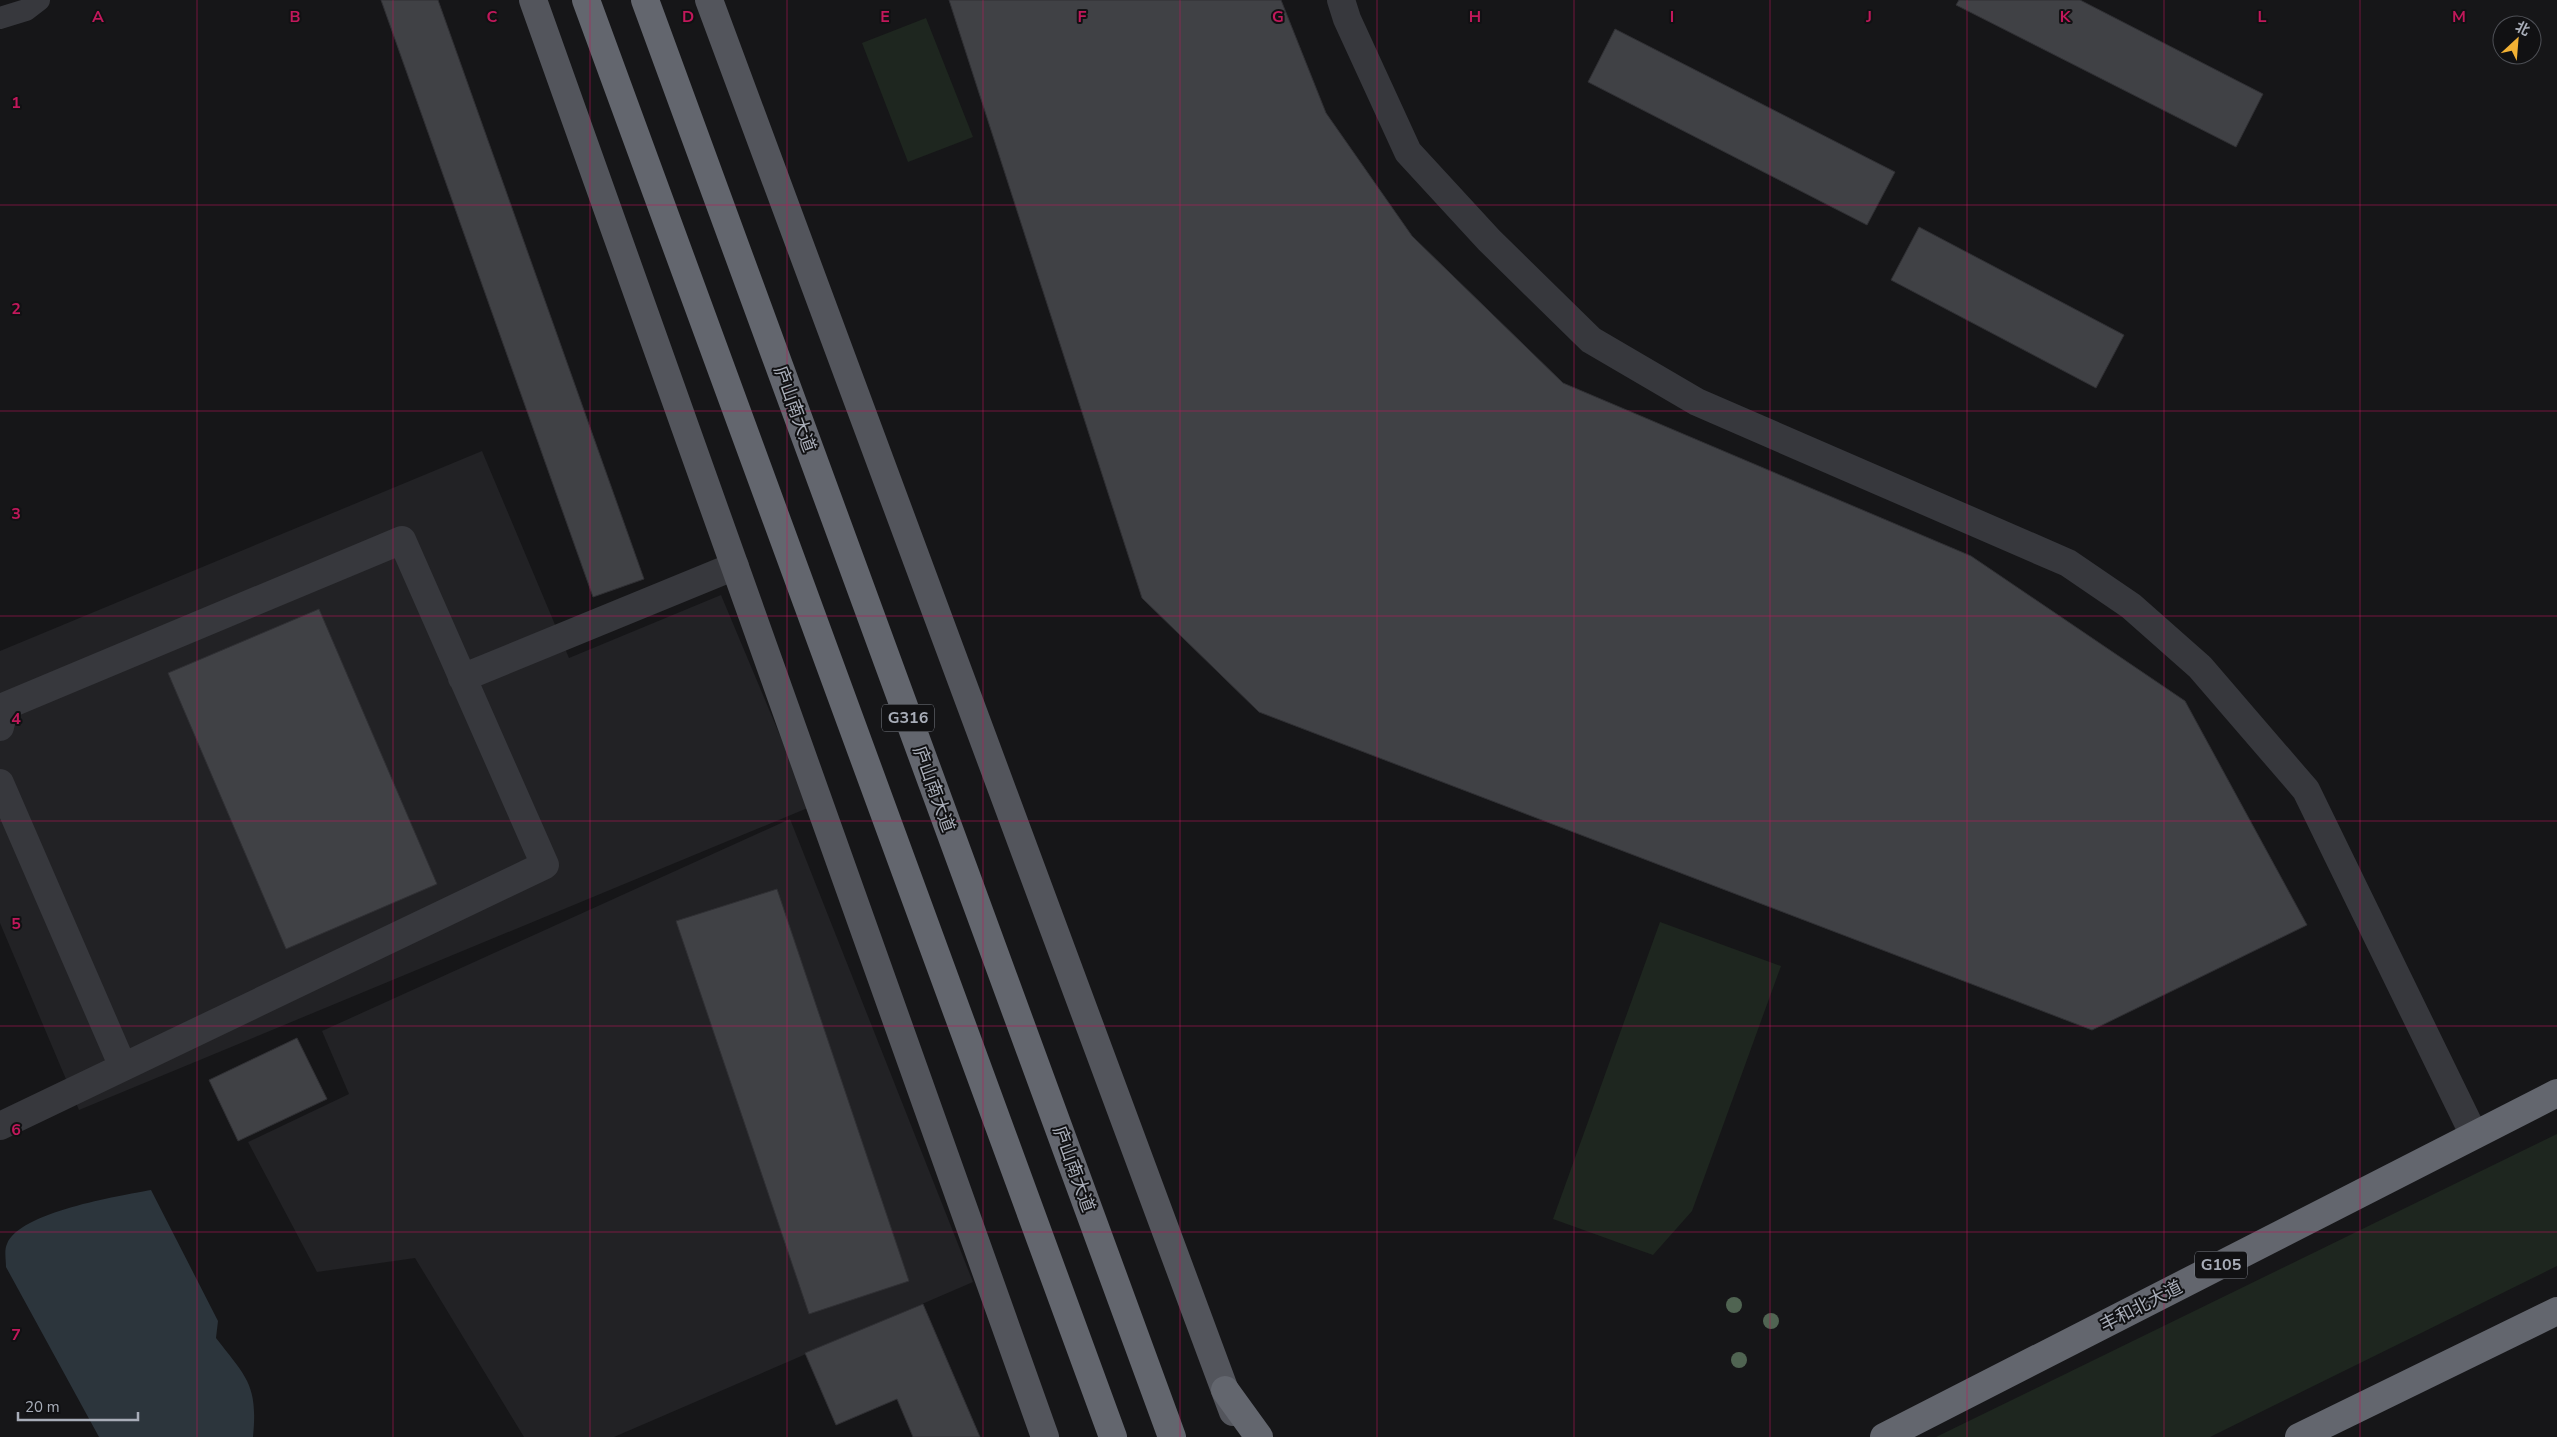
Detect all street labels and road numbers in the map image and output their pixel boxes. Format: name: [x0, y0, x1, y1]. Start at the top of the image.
street label: 庐山南大道: [768, 363, 822, 455]
road number: G316: [882, 704, 934, 731]
street label: 庐山南大道: [907, 743, 961, 835]
street label: 庐山南大道: [1047, 1123, 1101, 1215]
road number: G105: [2195, 1252, 2247, 1278]
street label: 丰和北大道: [2095, 1275, 2187, 1337]

